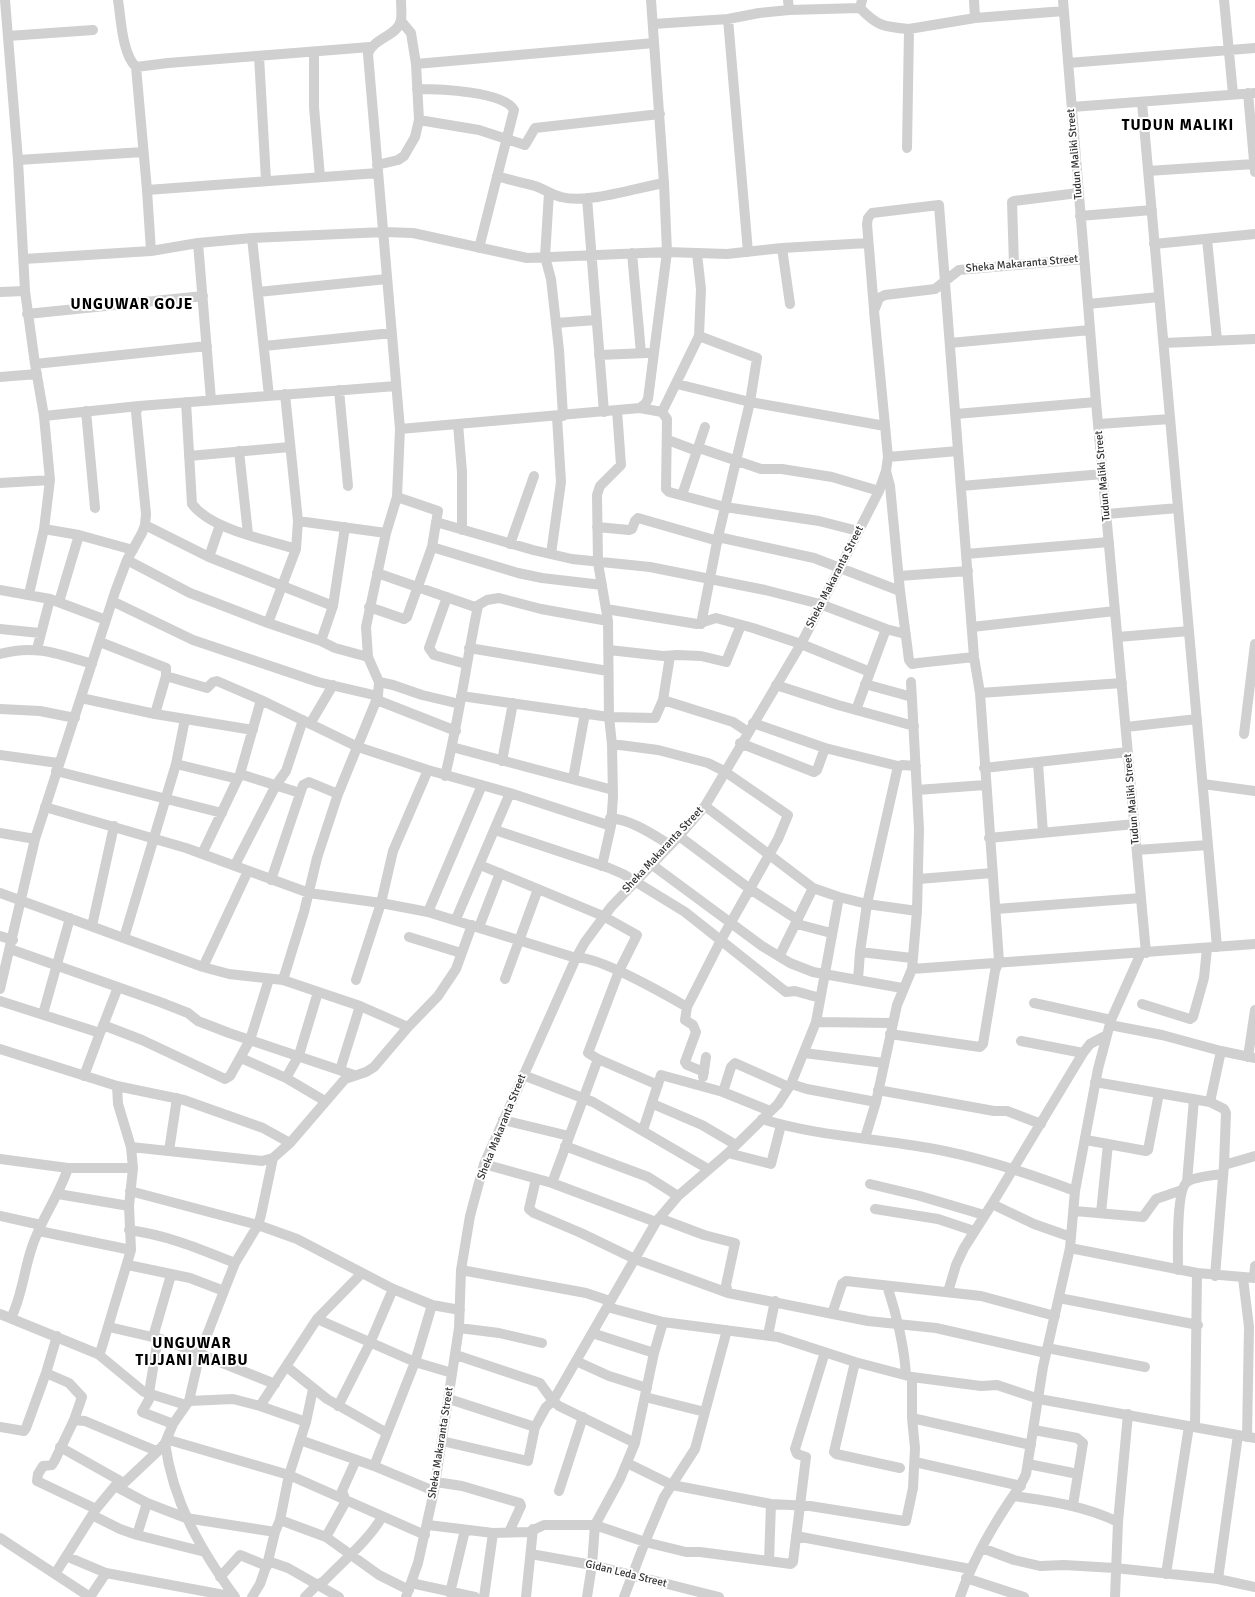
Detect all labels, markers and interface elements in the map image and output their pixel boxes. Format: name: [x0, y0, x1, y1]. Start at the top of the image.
street label: Tudun Maliki Street: [1064, 108, 1086, 200]
district label: TUDUN MALIKI: [1122, 117, 1234, 135]
street label: Sheka Makaranta Street: [965, 253, 1079, 275]
district label: UNGUWAR GOJE: [71, 296, 193, 314]
street label: Tudun Maliki Street: [1092, 430, 1114, 522]
street label: Sheka Makaranta Street: [804, 524, 866, 630]
street label: Tudun Maliki Street: [1121, 753, 1143, 845]
street label: Sheka Makaranta Street: [620, 804, 706, 896]
street label: Sheka Makaranta Street: [475, 1072, 529, 1182]
district label: UNGUWAR TIJJANI MAIBU: [135, 1335, 249, 1370]
street label: Sheka Makaranta Street: [426, 1386, 456, 1500]
street label: Gidan Leda Street: [584, 1558, 668, 1590]

